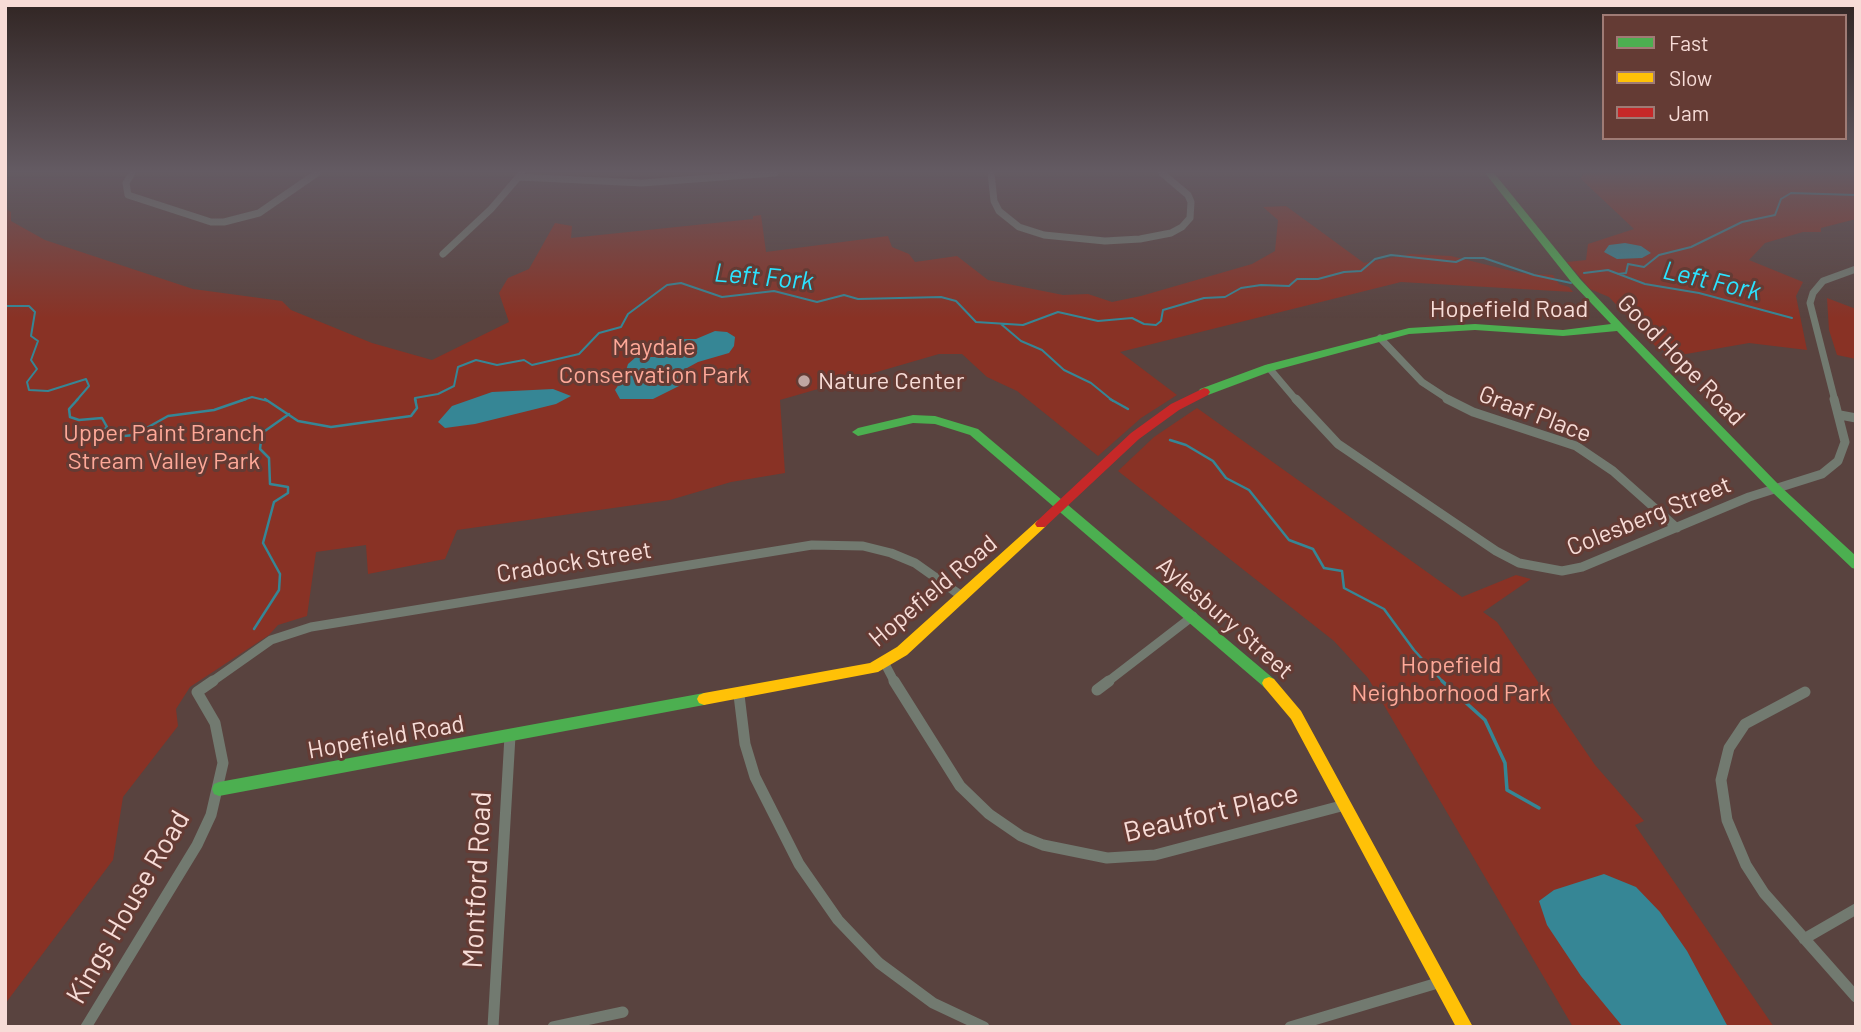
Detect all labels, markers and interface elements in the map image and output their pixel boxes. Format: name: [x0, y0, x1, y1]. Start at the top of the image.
legend: [1602, 14, 1847, 140]
text: Fast: [1669, 30, 1709, 55]
text: Slow: [1669, 65, 1712, 90]
text: Jam: [1669, 100, 1709, 125]
water label: Left Fork: [1660, 255, 1764, 307]
water label: Left Fork: [713, 257, 815, 297]
street label: Good Hope Road: [1611, 288, 1751, 432]
street label: Hopefield Road: [1430, 295, 1588, 323]
park label: Maydale Conservation Park: [559, 333, 749, 389]
place label: Nature Center: [818, 367, 964, 395]
marker: Nature Center: [796, 373, 812, 389]
street label: Graaf Place: [1475, 379, 1595, 449]
park label: Upper Paint Branch Stream Valley Park: [63, 419, 265, 475]
street label: Colesberg Street: [1563, 470, 1735, 562]
street label: Hopefield Road: [863, 529, 1003, 653]
street label: Cradock Street: [494, 536, 654, 588]
street label: Aylesbury Street: [1151, 551, 1299, 685]
park label: Hopefield Neighborhood Park: [1351, 651, 1551, 707]
street label: Hopefield Road: [305, 709, 467, 765]
street label: Beaufort Place: [1120, 777, 1302, 849]
street label: Montford Road: [456, 791, 498, 969]
street label: Kings House Road: [59, 804, 197, 1010]

